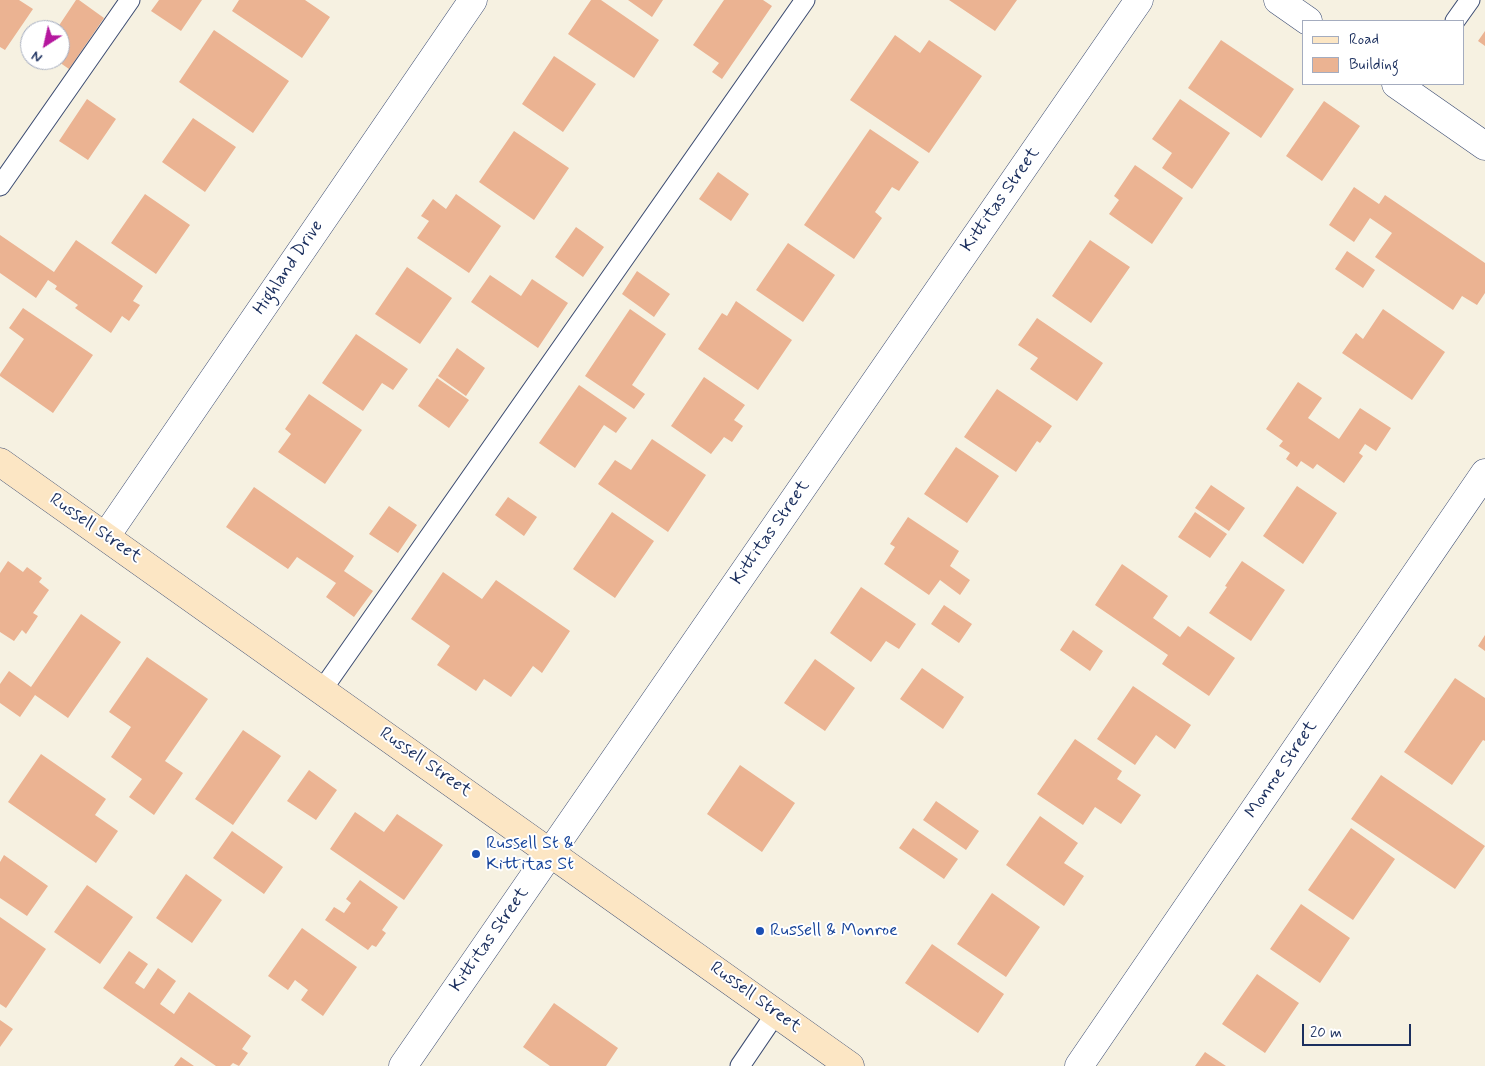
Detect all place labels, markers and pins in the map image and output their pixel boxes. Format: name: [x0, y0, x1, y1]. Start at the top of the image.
place label: Russell St & Kittitas St: [486, 833, 574, 876]
marker: Russell St & Kittitas St: [470, 848, 482, 860]
place label: Russell & Monroe: [770, 920, 898, 942]
marker: Russell & Monroe: [754, 925, 766, 937]

